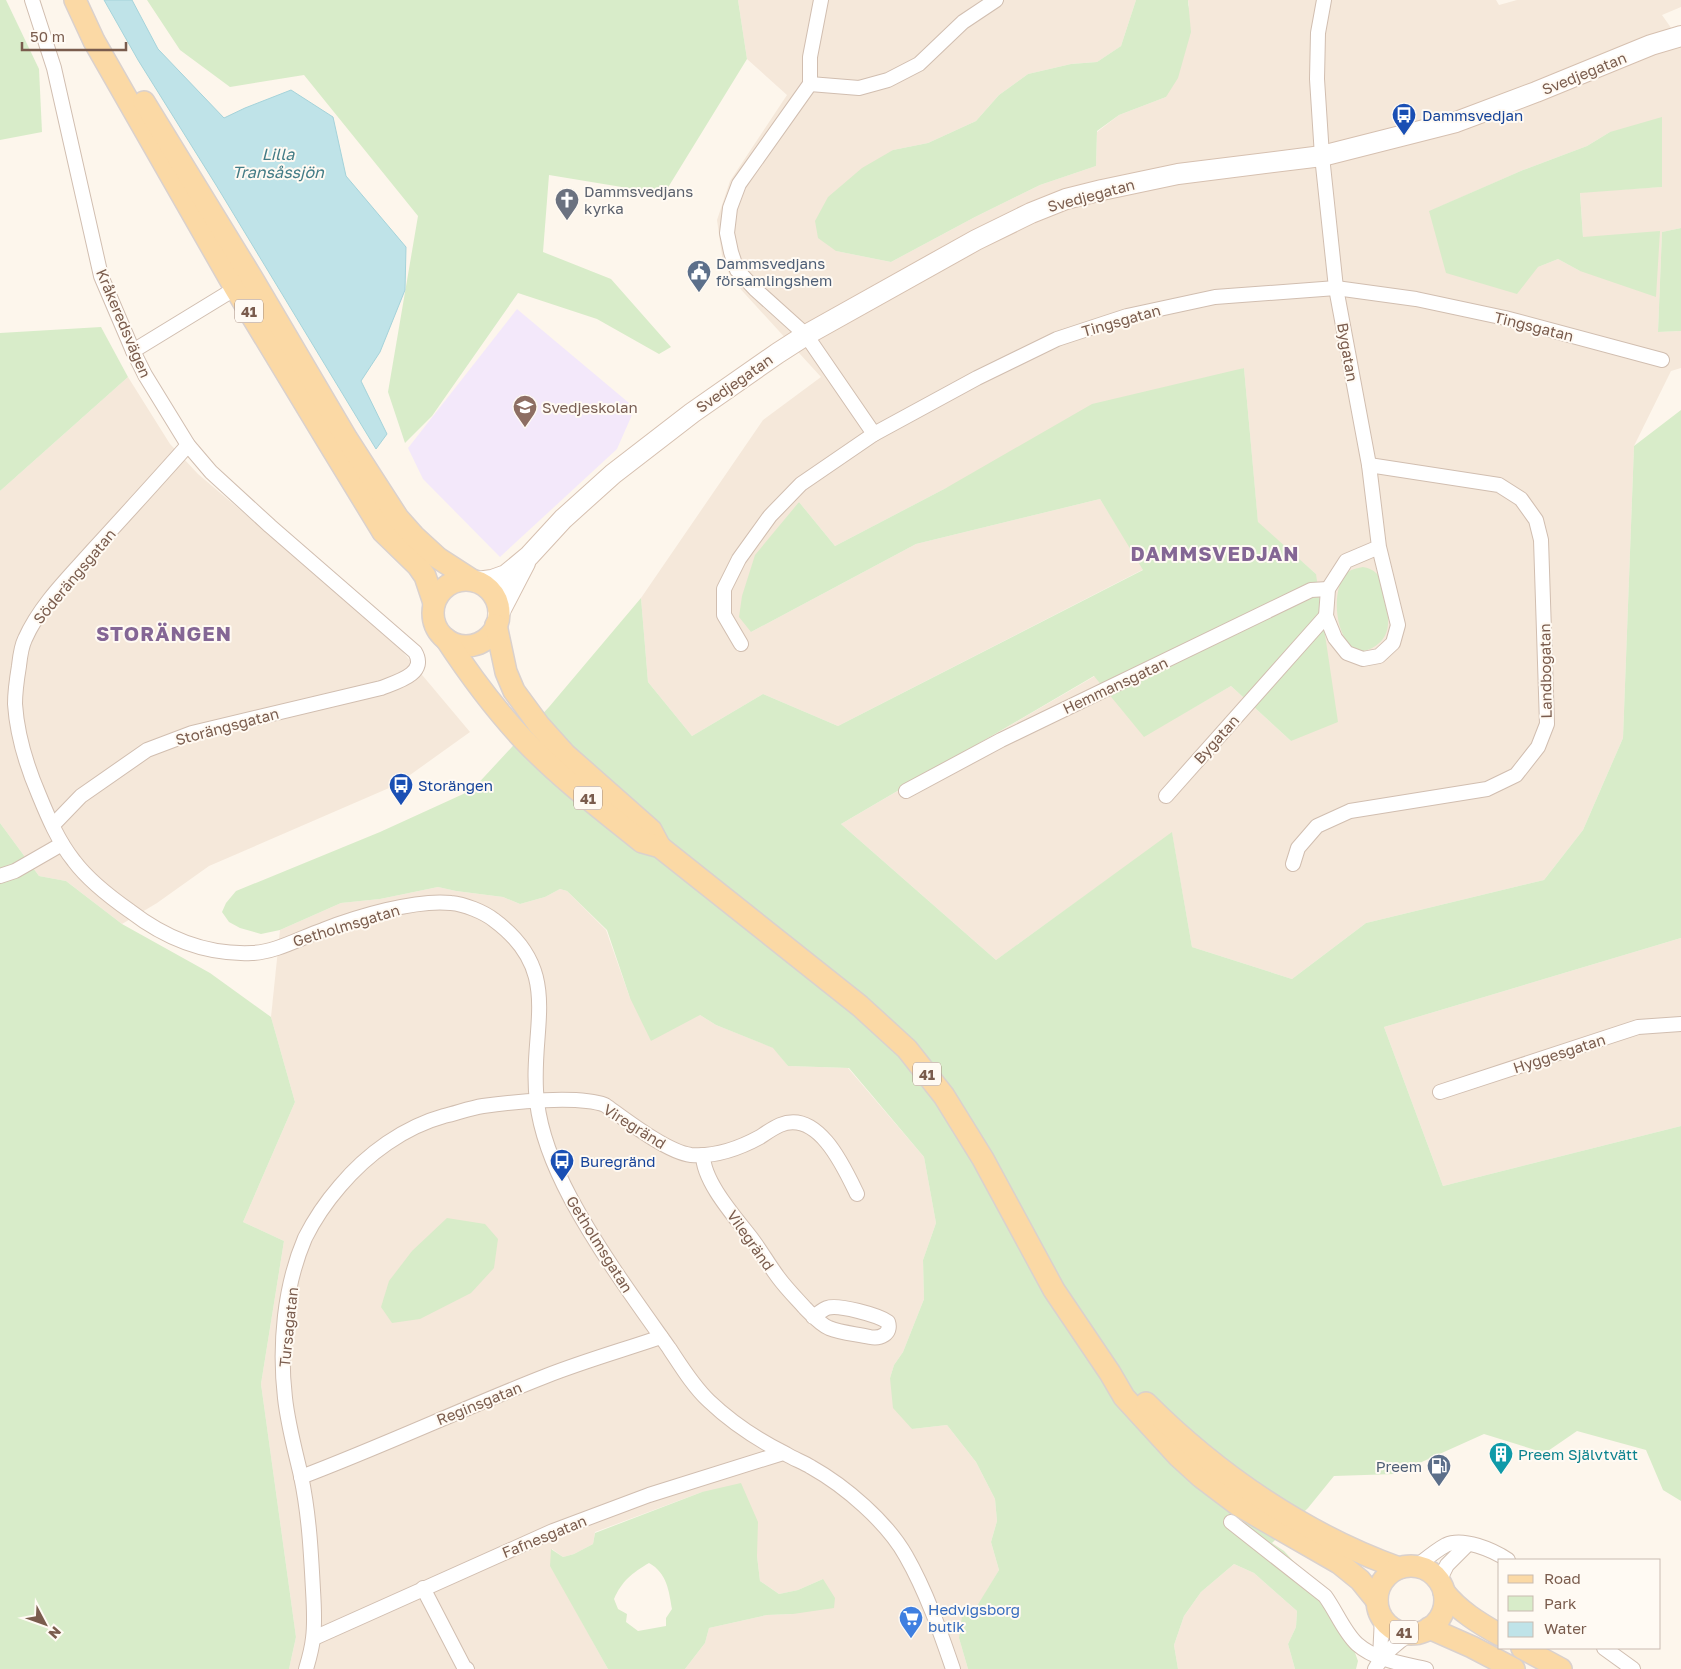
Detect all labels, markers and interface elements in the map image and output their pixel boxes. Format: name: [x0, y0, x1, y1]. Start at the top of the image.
scale bar: [22, 20, 126, 52]
text: 50 m: [30, 27, 65, 45]
street label: Svedjegatan: [1539, 48, 1629, 98]
bus stop icon: Dammsvedjan: [1391, 102, 1417, 136]
place label: Dammsvedjan: [1422, 106, 1523, 124]
water label: Lilla Transåssjön: [232, 144, 325, 182]
street label: Svedjegatan: [1045, 175, 1137, 215]
place label: Dammsvedjans kyrka: [584, 182, 693, 217]
church icon: Dammsvedjans kyrka: [554, 187, 580, 221]
place label: Dammsvedjans församlingshem: [716, 254, 832, 289]
public building icon: Dammsvedjans församlingshem: [686, 259, 712, 293]
street label: Kråkeredsvägen: [93, 266, 155, 380]
road number: 41: [235, 300, 263, 322]
street label: Tingsgatan: [1080, 300, 1162, 340]
street label: Tingsgatan: [1493, 307, 1575, 345]
street label: Bygatan: [1334, 321, 1362, 383]
street label: Svedjegatan: [692, 350, 776, 416]
school or university icon: Svedjeskolan: [512, 394, 538, 428]
place label: Svedjeskolan: [542, 398, 638, 416]
street label: Söderängsgatan: [29, 525, 119, 627]
district label: DAMMSVEDJAN: [1131, 541, 1300, 565]
district label: STORÄNGEN: [96, 621, 232, 645]
street label: Landbogatan: [1535, 623, 1555, 719]
street label: Hemmansgatan: [1060, 653, 1170, 717]
street label: Storängsgatan: [173, 704, 281, 748]
street label: Bygatan: [1189, 711, 1243, 767]
bus stop icon: Storängen: [388, 772, 414, 806]
place label: Storängen: [418, 776, 493, 794]
road number: 41: [574, 786, 602, 810]
street label: Getholmsgatan: [290, 900, 402, 950]
street label: Hyggesgatan: [1511, 1030, 1607, 1076]
road number: 41: [913, 1062, 941, 1086]
street label: Viregränd: [600, 1100, 670, 1152]
bus stop icon: Buregränd: [549, 1148, 575, 1182]
place label: Buregränd: [580, 1152, 655, 1170]
street label: Getholmsgatan: [563, 1192, 637, 1296]
street label: Vilegränd: [724, 1206, 778, 1274]
street label: Tursagatan: [275, 1286, 301, 1368]
street label: Reginsgatan: [434, 1378, 524, 1428]
building icon: Preem Självtvätt: [1488, 1441, 1514, 1475]
place label: Preem Självtvätt: [1518, 1445, 1638, 1463]
fuel station icon: Preem: [1426, 1453, 1452, 1487]
place label: Preem: [1376, 1457, 1422, 1475]
street label: Fafnesgatan: [499, 1511, 589, 1561]
legend: [1498, 1559, 1661, 1649]
text: Road: [1544, 1569, 1581, 1587]
text: Park: [1544, 1594, 1577, 1612]
north arrow: [20, 1599, 70, 1649]
place label: Hedvigsborg butik: [928, 1600, 1020, 1635]
supermarket icon: Hedvigsborg butik: [898, 1605, 924, 1639]
text: Water: [1544, 1619, 1587, 1637]
road number: 41: [1390, 1620, 1418, 1644]
text: N: [45, 1623, 65, 1642]

